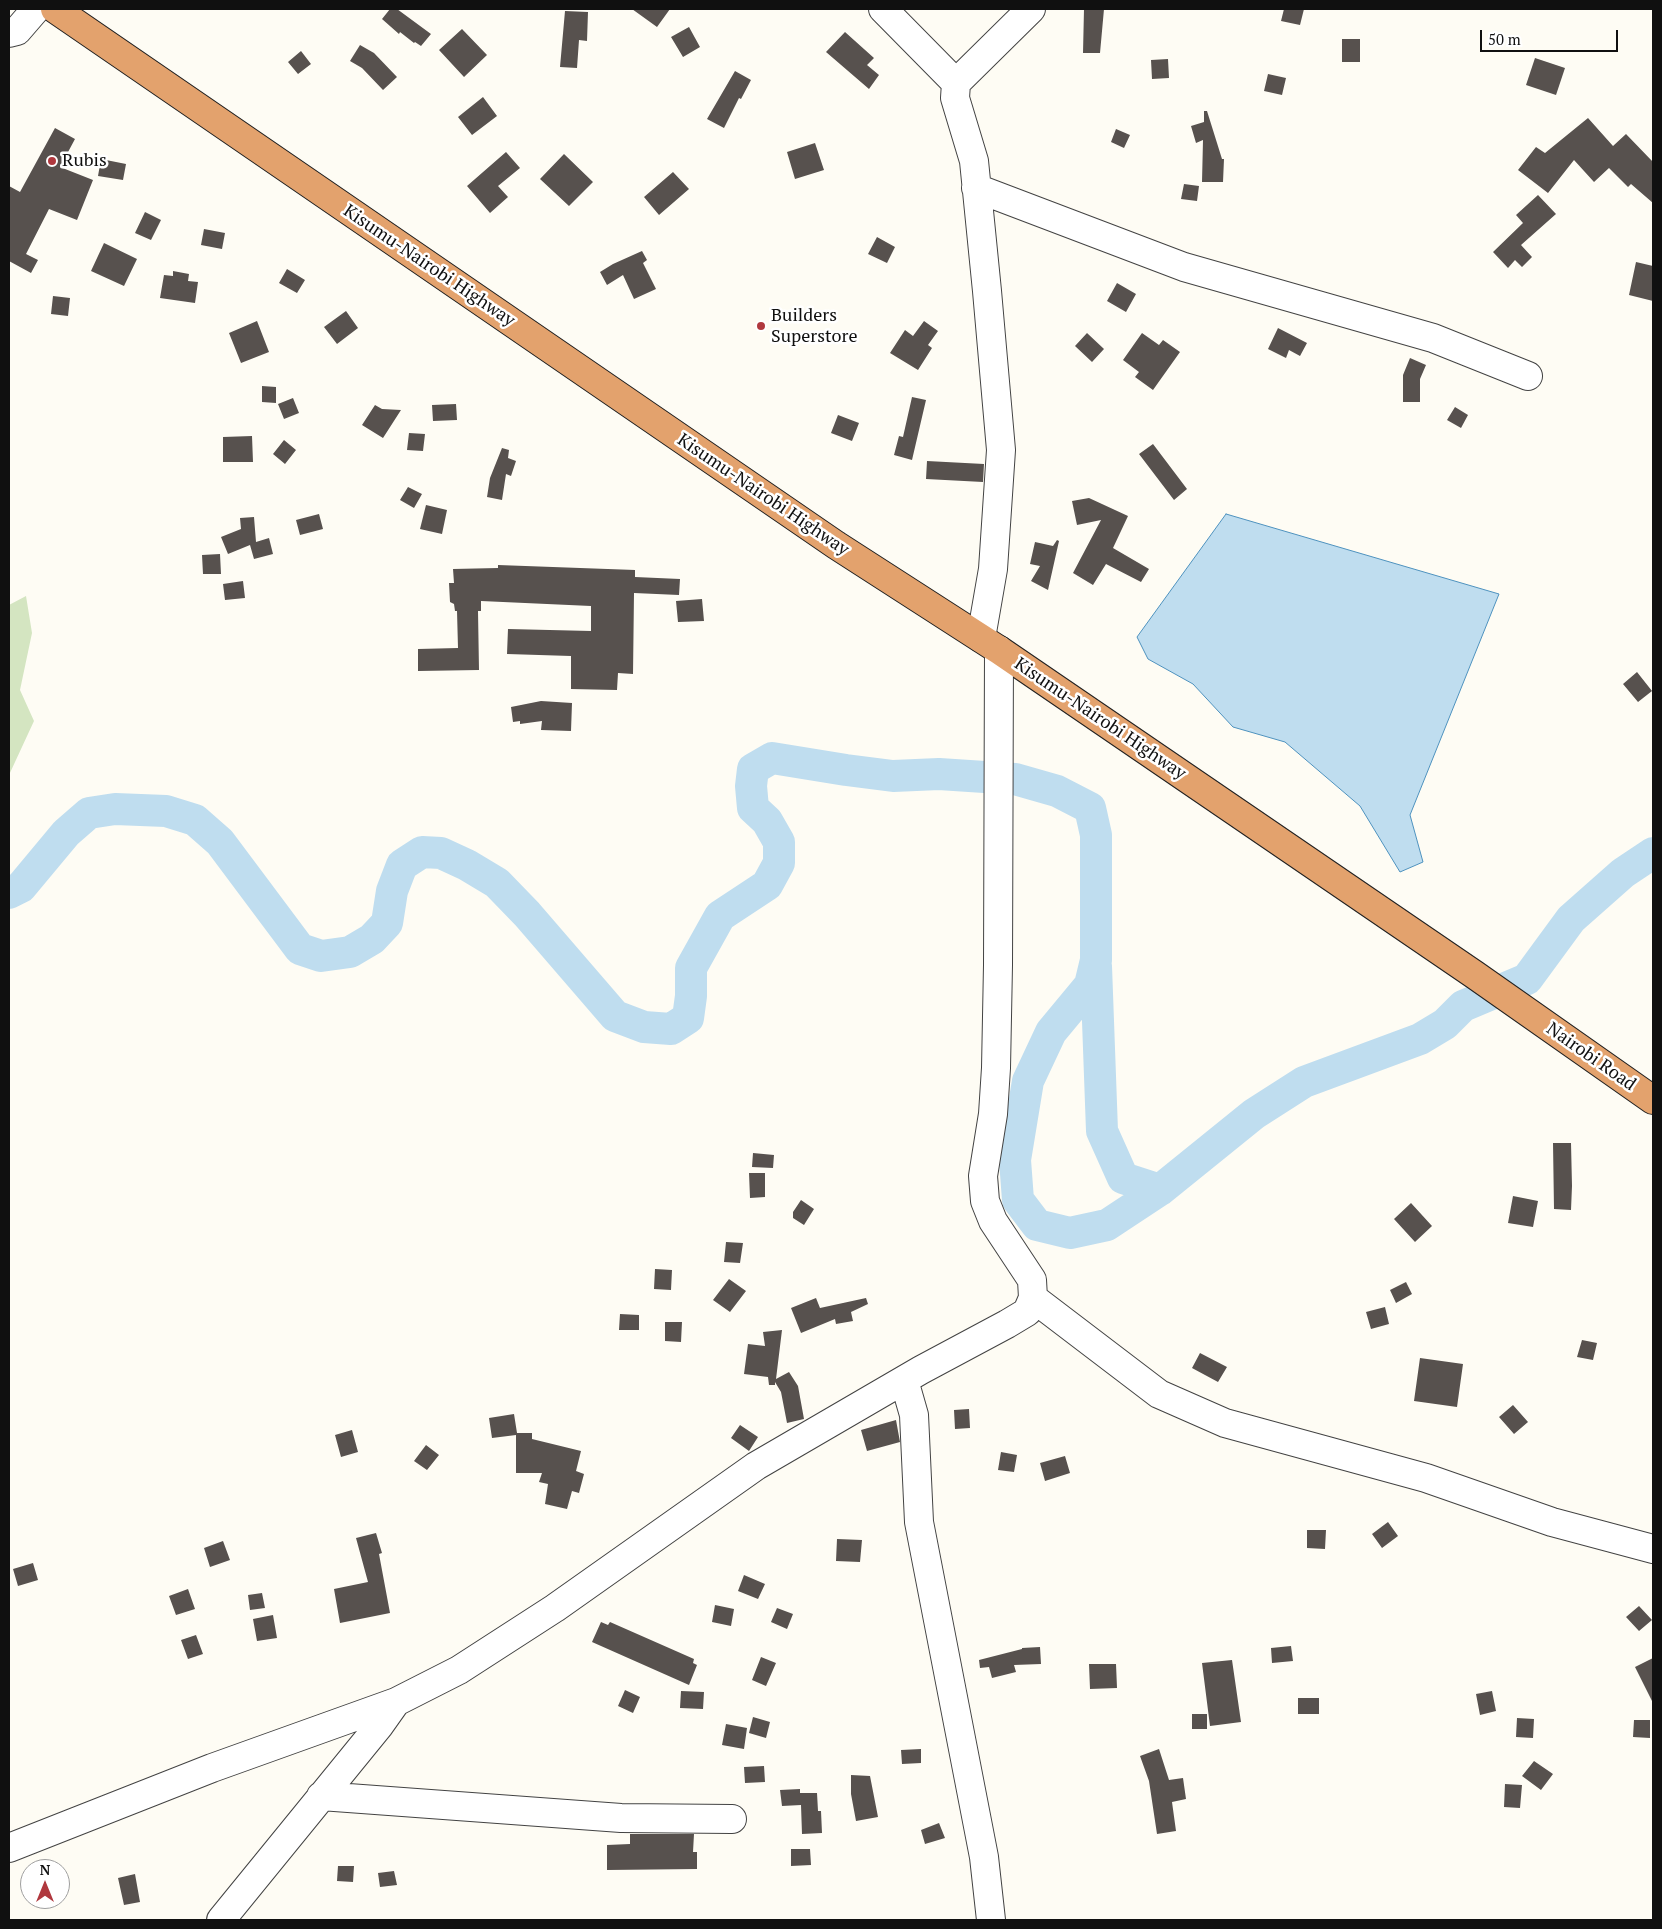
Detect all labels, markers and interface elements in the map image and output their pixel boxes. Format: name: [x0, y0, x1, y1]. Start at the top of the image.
scale bar: [1482, 20, 1620, 52]
text: 50 m: [1488, 29, 1521, 49]
place label: Rubis: [62, 150, 107, 172]
marker: Rubis: [46, 155, 58, 167]
street label: Kisumu-Nairobi Highway: [339, 200, 519, 332]
place label: Builders Superstore: [771, 305, 858, 348]
marker: Builders Superstore: [755, 320, 767, 332]
street label: Kisumu-Nairobi Highway: [673, 429, 853, 561]
street label: Kisumu-Nairobi Highway: [1010, 653, 1190, 785]
street label: Nairobi Road: [1542, 1018, 1640, 1096]
north arrow: [20, 1859, 70, 1909]
text: N: [40, 1860, 50, 1879]

